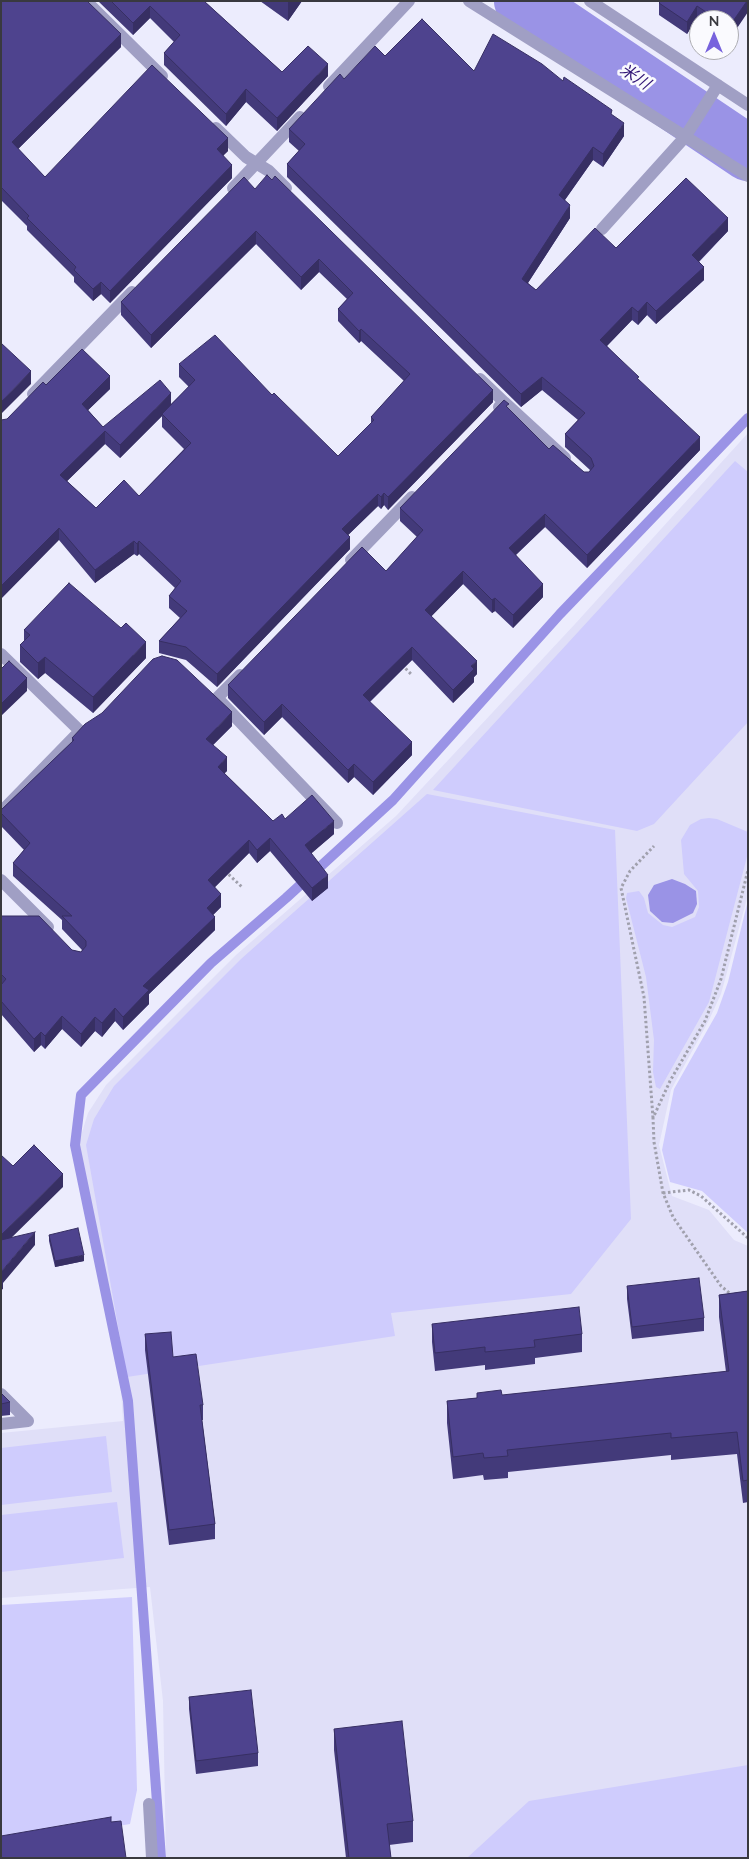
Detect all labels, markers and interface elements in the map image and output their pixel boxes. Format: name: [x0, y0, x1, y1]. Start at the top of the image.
north arrow: [689, 10, 739, 60]
text: N: [709, 12, 719, 30]
water label: 米川: [616, 60, 654, 94]

